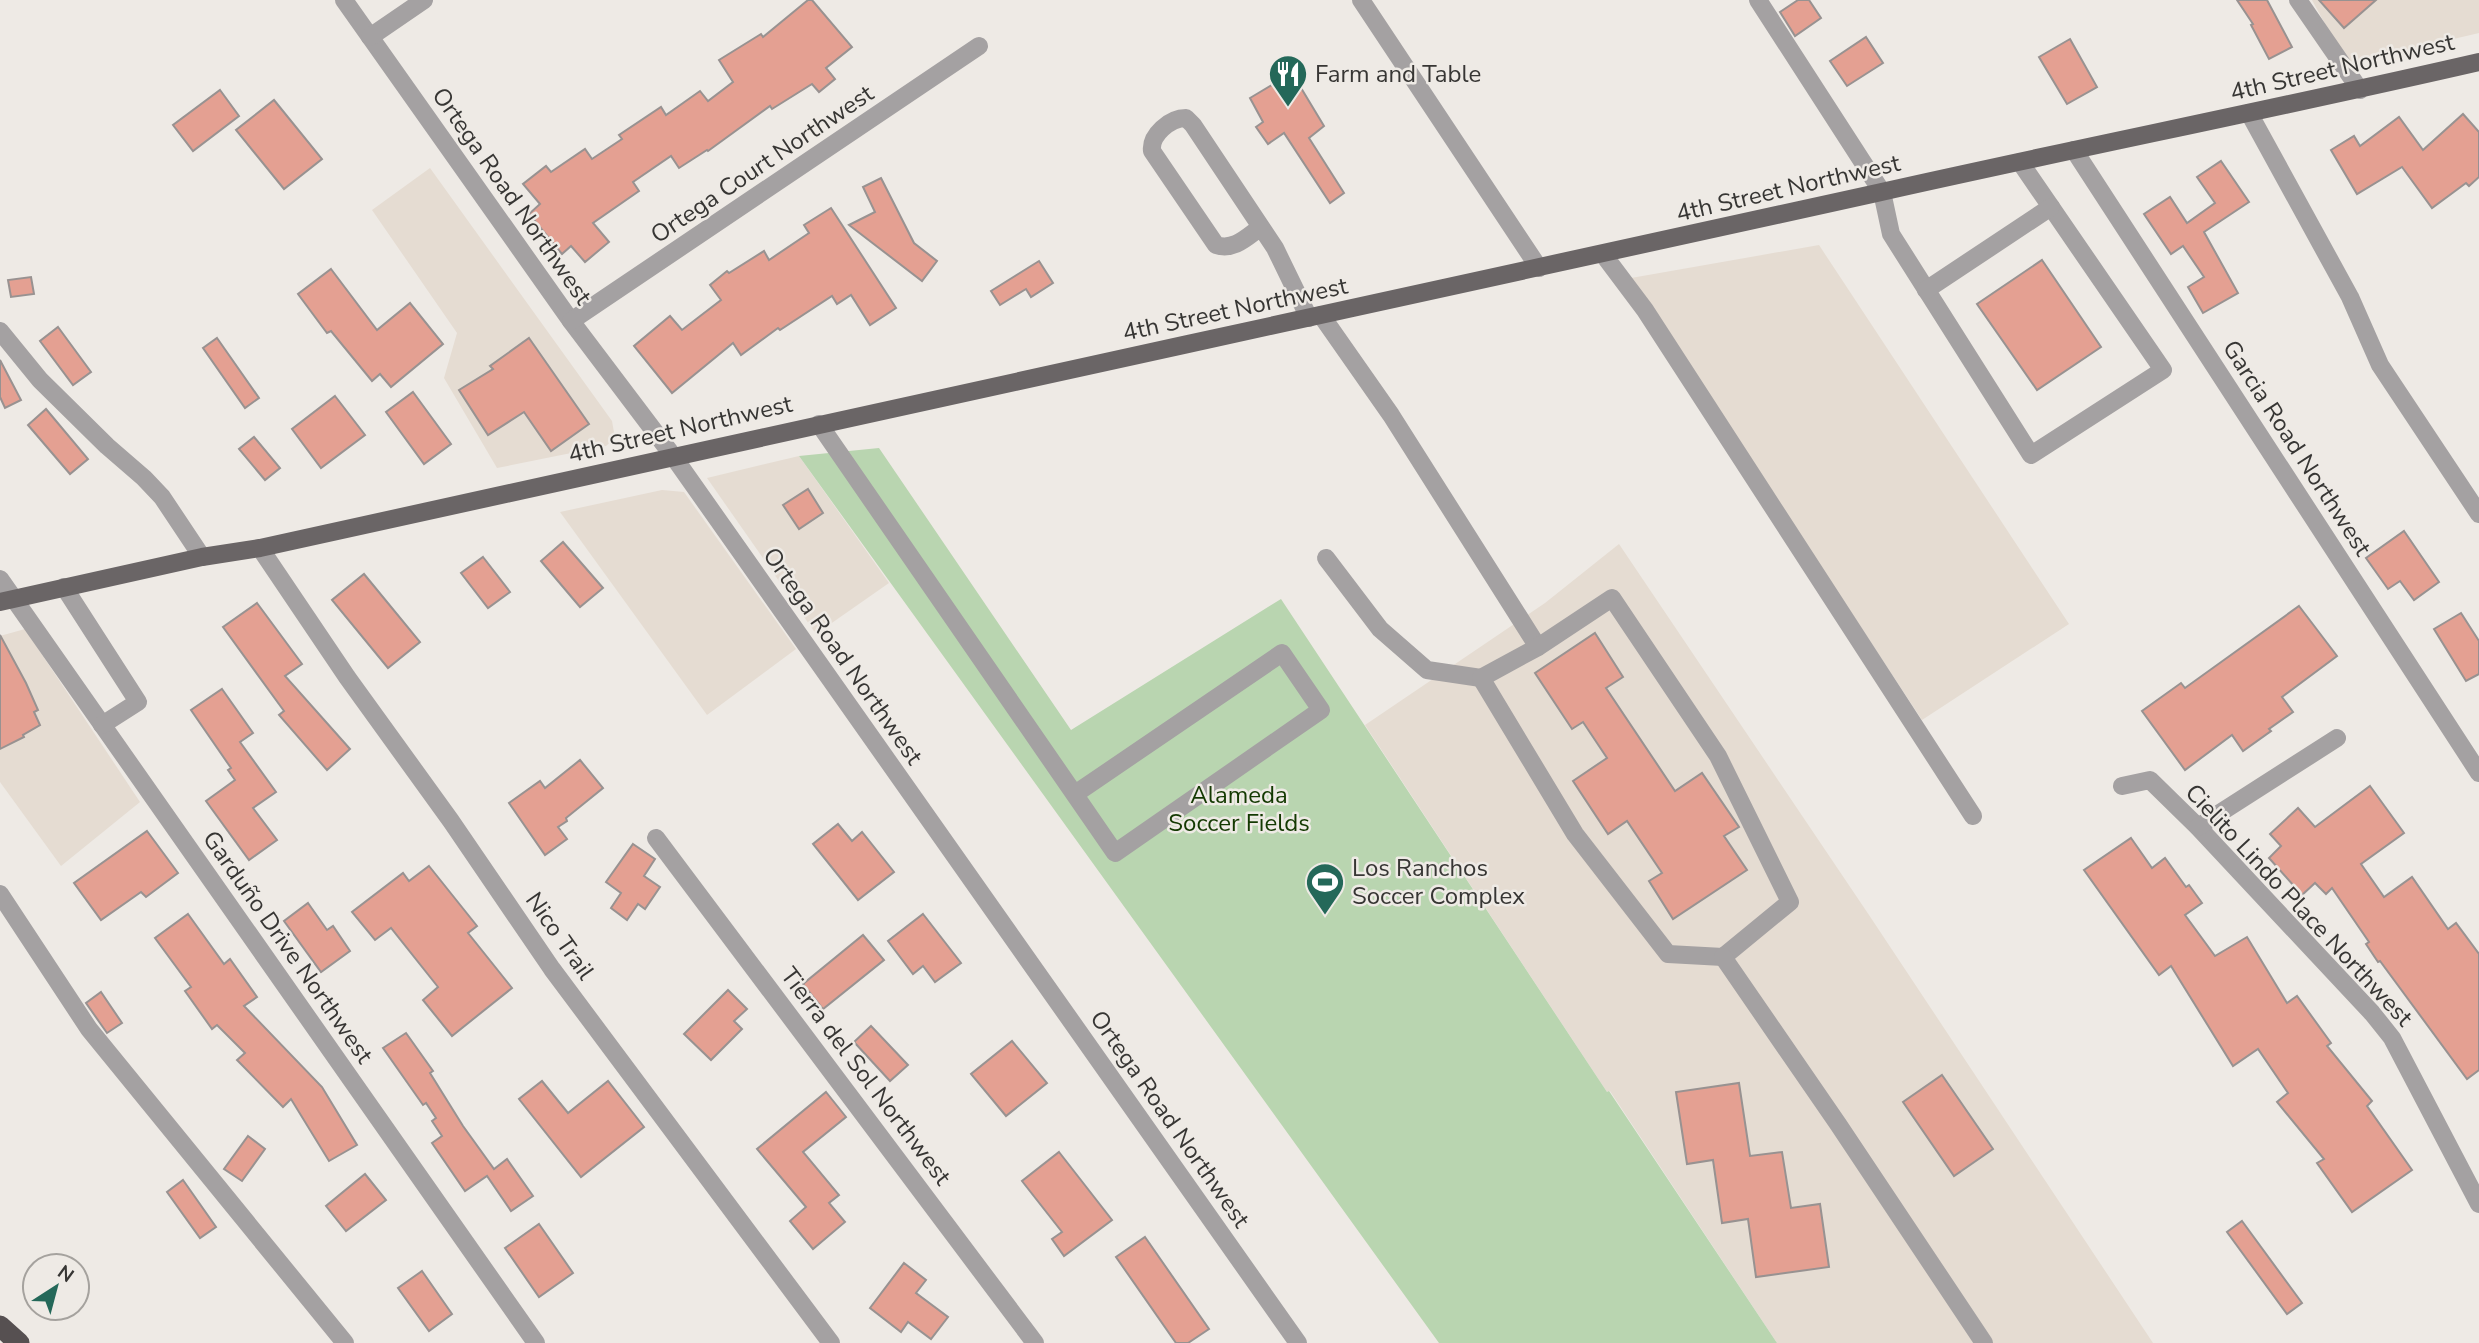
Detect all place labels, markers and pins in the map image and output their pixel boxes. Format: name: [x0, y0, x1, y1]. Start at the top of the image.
restaurant icon: Farm and Table: [1267, 53, 1309, 108]
place label: Farm and Table: [1315, 58, 1481, 90]
place label: Los Ranchos Soccer Complex: [1352, 852, 1525, 912]
sports icon: Los Ranchos Soccer Complex: [1304, 861, 1346, 916]

